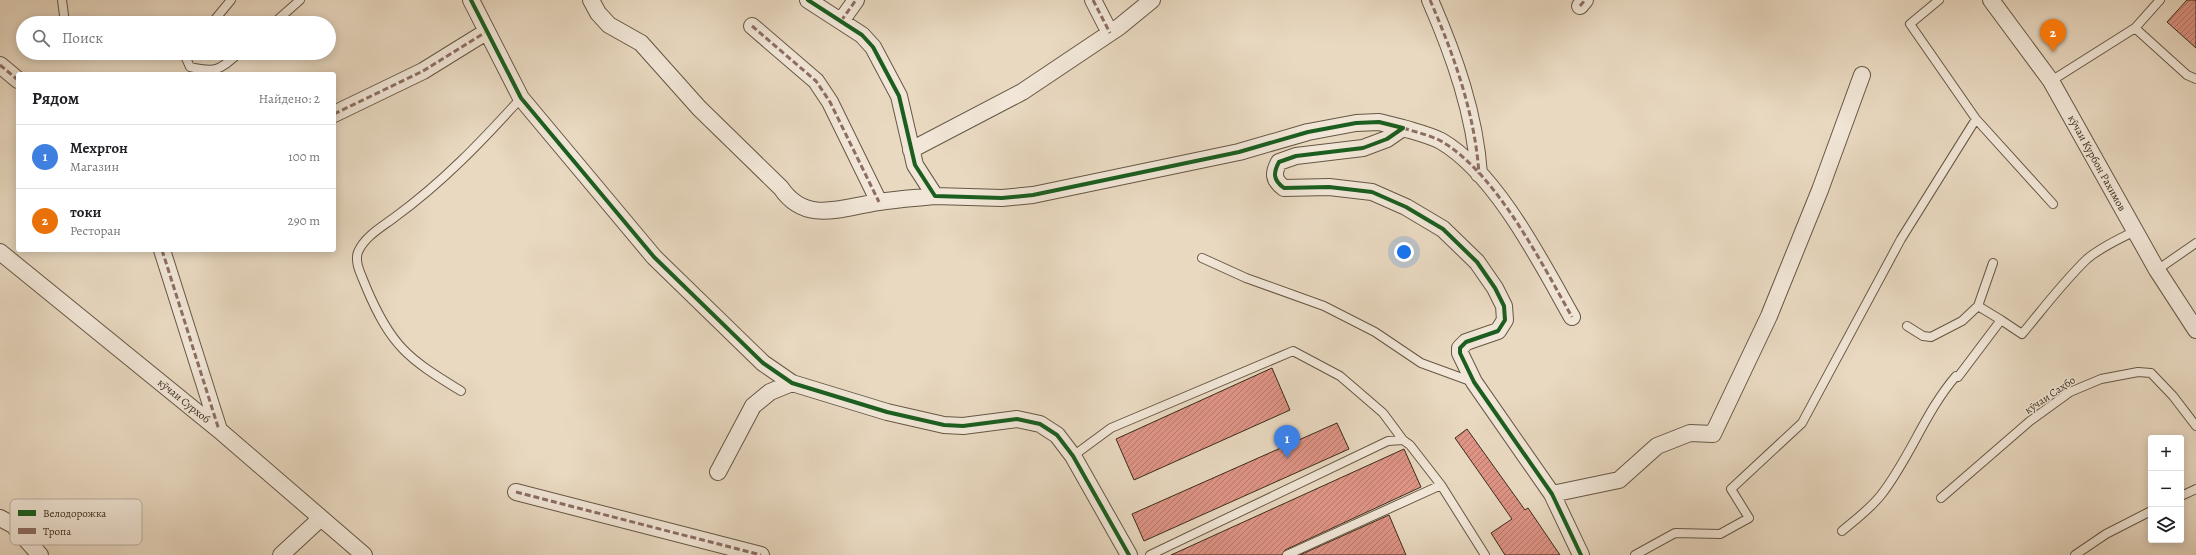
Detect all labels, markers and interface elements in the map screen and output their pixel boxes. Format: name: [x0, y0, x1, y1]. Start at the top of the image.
search box: [16, 16, 336, 60]
pin: 2: [2040, 19, 2066, 52]
icon: search: [30, 27, 52, 49]
text: Поиск: [62, 28, 103, 48]
text: Рядом: [32, 87, 79, 110]
text: Найдено: 2: [259, 90, 320, 107]
street label: кӯчаи Курбон Рахимов: [2064, 112, 2130, 214]
text: Мехргон: [70, 138, 128, 158]
text: 1: [43, 148, 47, 165]
text: 100 m: [288, 148, 320, 165]
text: Магазин: [70, 158, 119, 175]
text: токи: [70, 202, 101, 222]
text: 2: [42, 212, 48, 229]
text: 290 m: [288, 212, 320, 229]
text: Ресторан: [70, 222, 121, 239]
your location: [1394, 242, 1414, 262]
street label: кӯчаи Саҳбо: [2022, 372, 2079, 418]
street label: кӯчаи Сурхоб: [155, 375, 214, 427]
pin: 1: [1274, 425, 1300, 458]
map controls: [2148, 435, 2184, 543]
button: +: [2148, 435, 2184, 471]
button: −: [2148, 471, 2184, 507]
legend: [10, 499, 142, 545]
text: Велодорожка: [43, 506, 107, 521]
button: layers: [2148, 507, 2184, 543]
text: Тропа: [43, 524, 72, 539]

